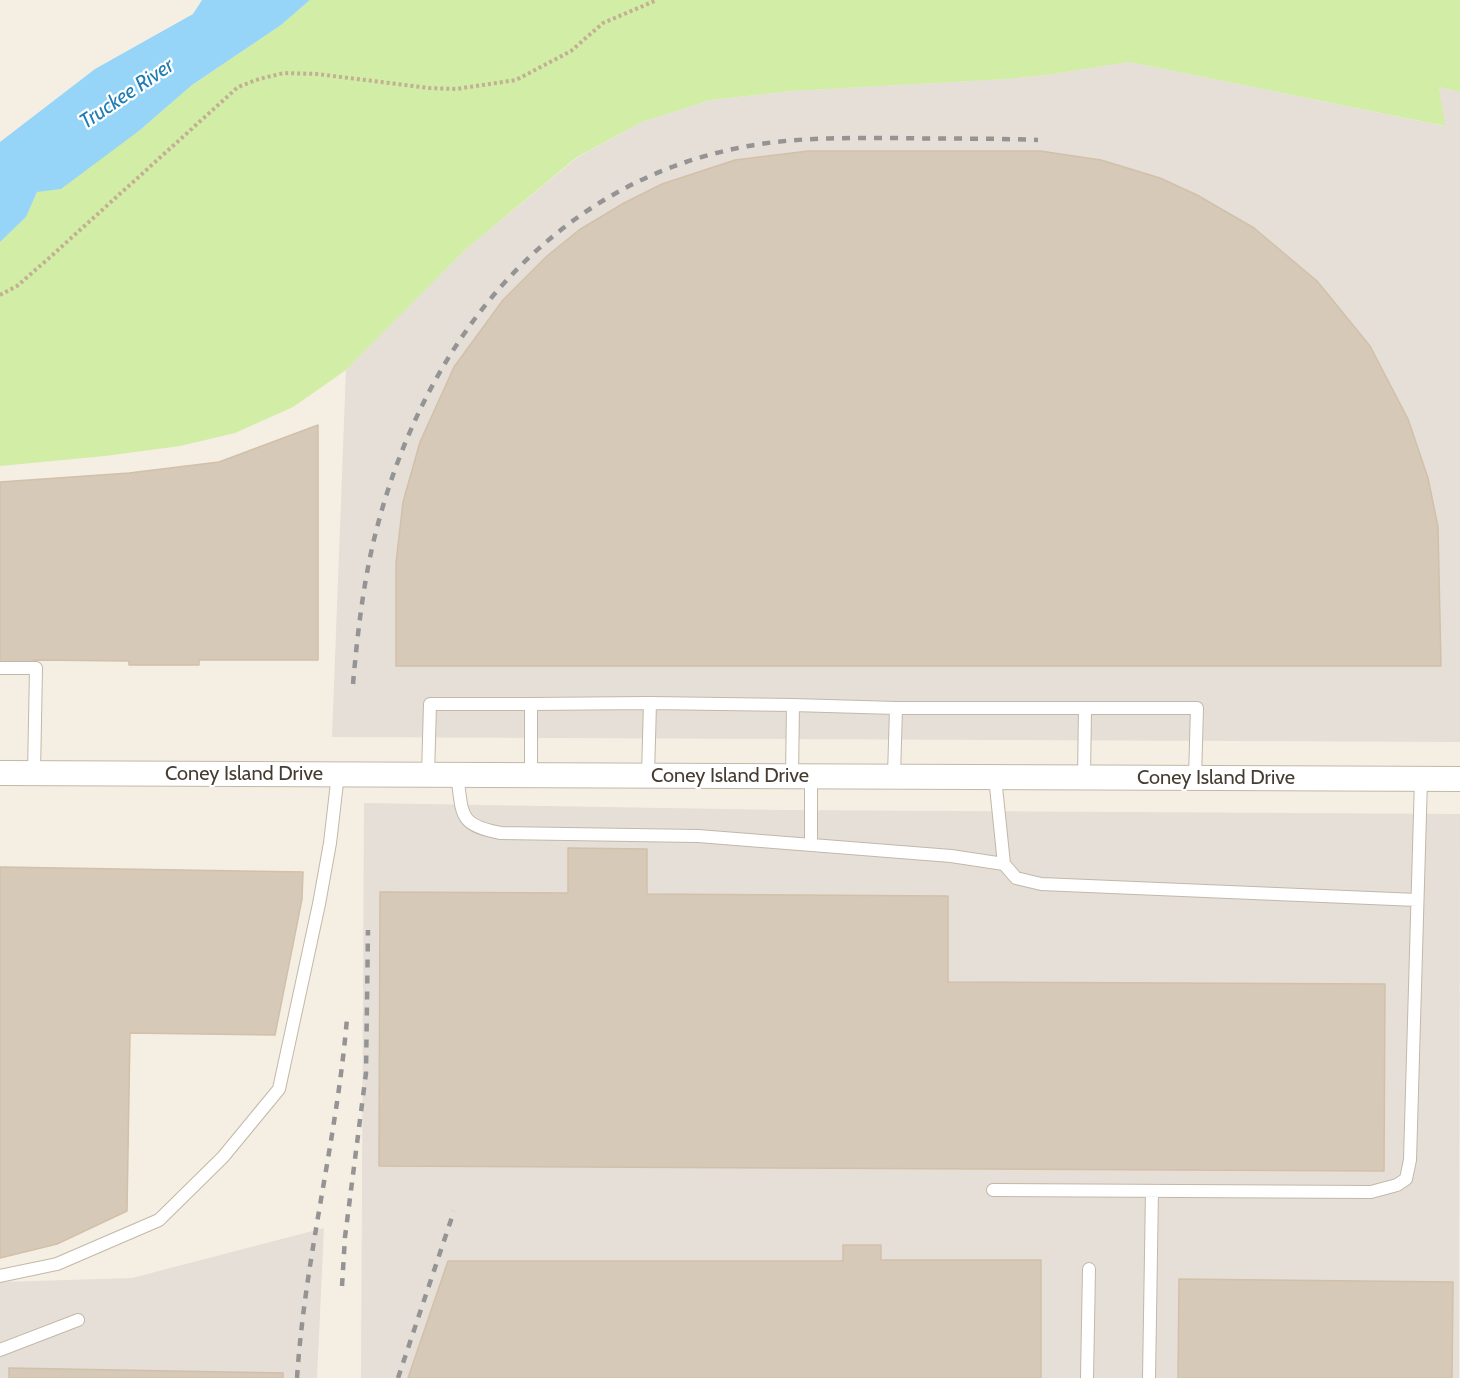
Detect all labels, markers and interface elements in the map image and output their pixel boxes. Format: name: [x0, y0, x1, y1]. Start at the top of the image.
water label: Truckee River: [75, 53, 179, 135]
street label: Coney Island Drive: [165, 762, 323, 786]
street label: Coney Island Drive: [651, 764, 809, 788]
street label: Coney Island Drive: [1137, 766, 1295, 790]

